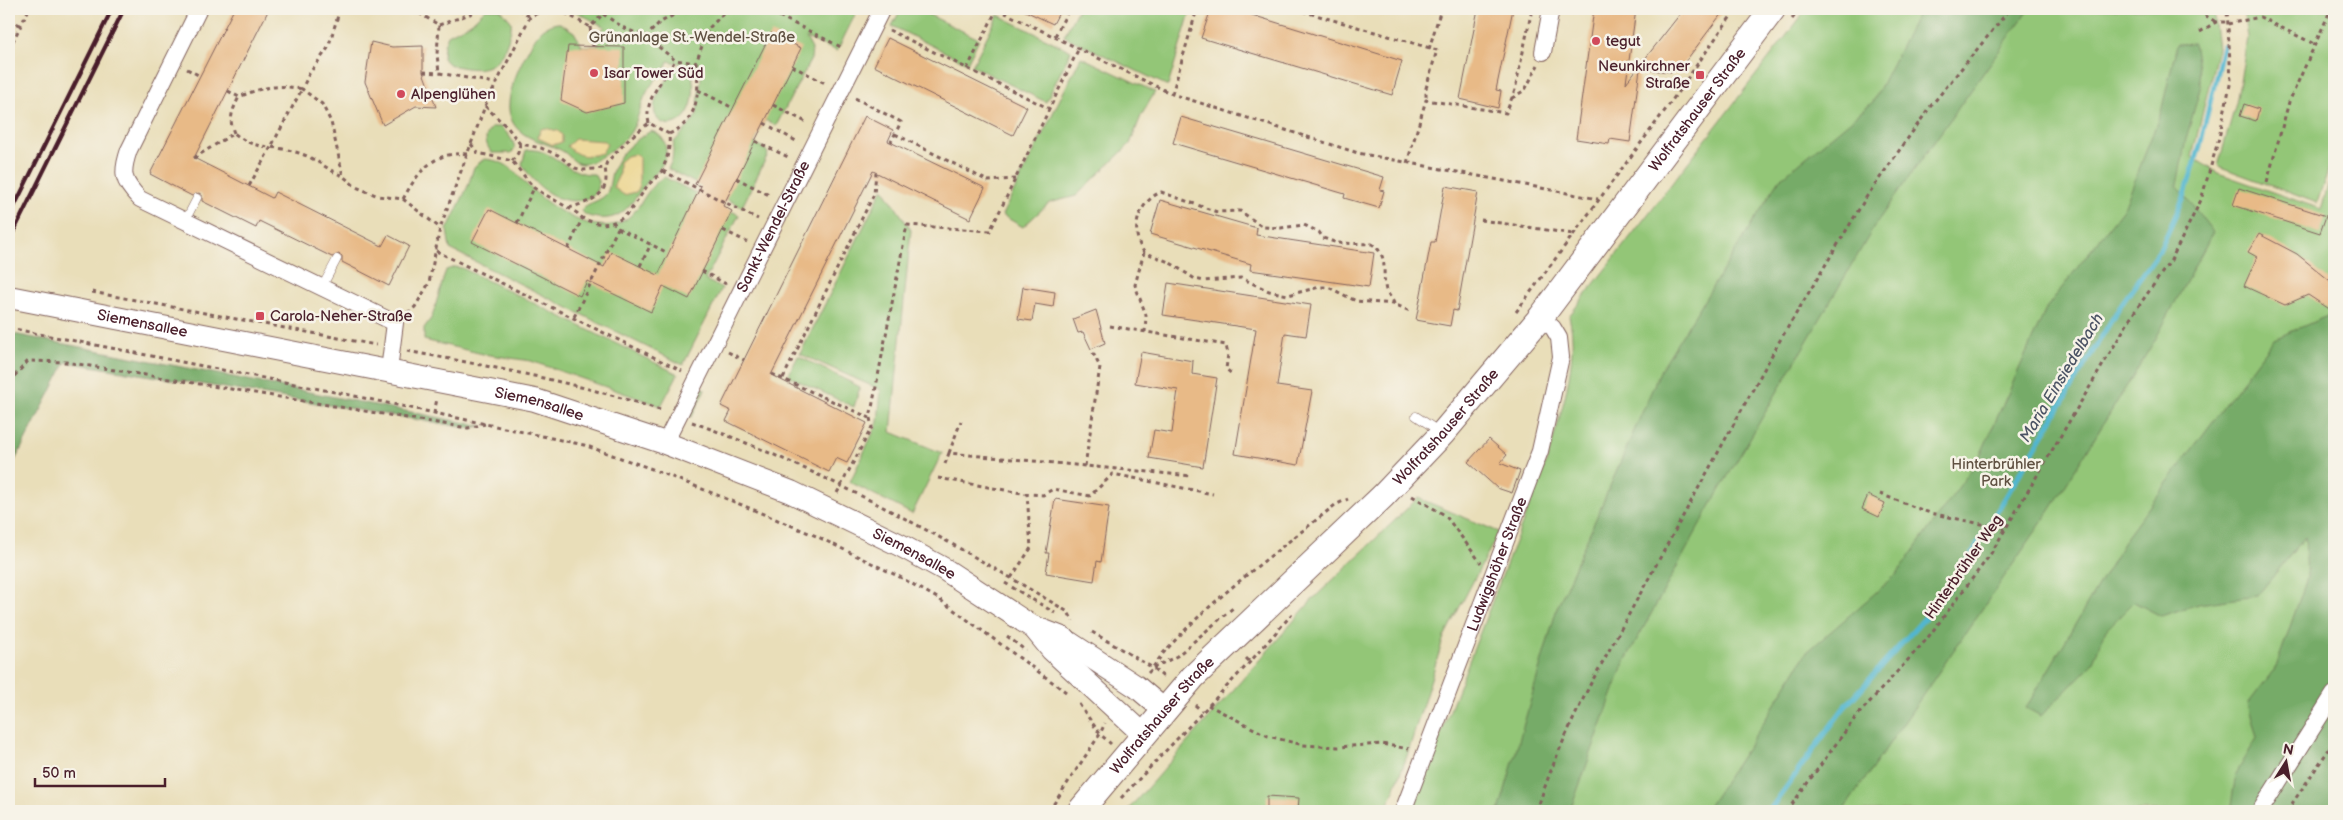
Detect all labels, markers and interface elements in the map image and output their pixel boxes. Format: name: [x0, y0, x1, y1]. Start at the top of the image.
park label: Grünanlage St.-Wendel-Straße: [589, 28, 795, 47]
place label: tegut: [1606, 32, 1641, 51]
marker: tegut: [1590, 35, 1602, 47]
street label: Wolfratshauser Straße: [1644, 44, 1750, 175]
place label: Neunkirchner Straße: [1598, 57, 1691, 93]
place label: Isar Tower Süd: [604, 64, 704, 83]
marker: Isar Tower Süd: [588, 67, 600, 79]
marker: Neunkirchner Straße: [1694, 69, 1706, 81]
place label: Alpenglühen: [411, 85, 496, 104]
marker: Alpenglühen: [395, 88, 407, 100]
street label: Sankt-Wendel-Straße: [732, 158, 814, 296]
street label: Siemensallee: [96, 305, 189, 341]
place label: Carola-Neher-Straße: [270, 307, 412, 326]
marker: Carola-Neher-Straße: [254, 310, 266, 322]
water label: Maria Einsiedelbach: [2016, 310, 2108, 446]
street label: Wolfratshauser Straße: [1389, 365, 1503, 489]
street label: Siemensallee: [493, 383, 586, 425]
park label: Hinterbrühler Park: [1951, 455, 2041, 491]
street label: Ludwigshöher Straße: [1463, 494, 1531, 634]
street label: Hinterbrühler Weg: [1921, 511, 2007, 623]
street label: Siemensallee: [870, 524, 960, 584]
street label: Wolfratshauser Straße: [1106, 652, 1218, 778]
north arrow: [2260, 738, 2310, 788]
text: N: [2282, 740, 2295, 759]
scale bar: [35, 755, 165, 787]
text: 50 m: [42, 764, 76, 783]

